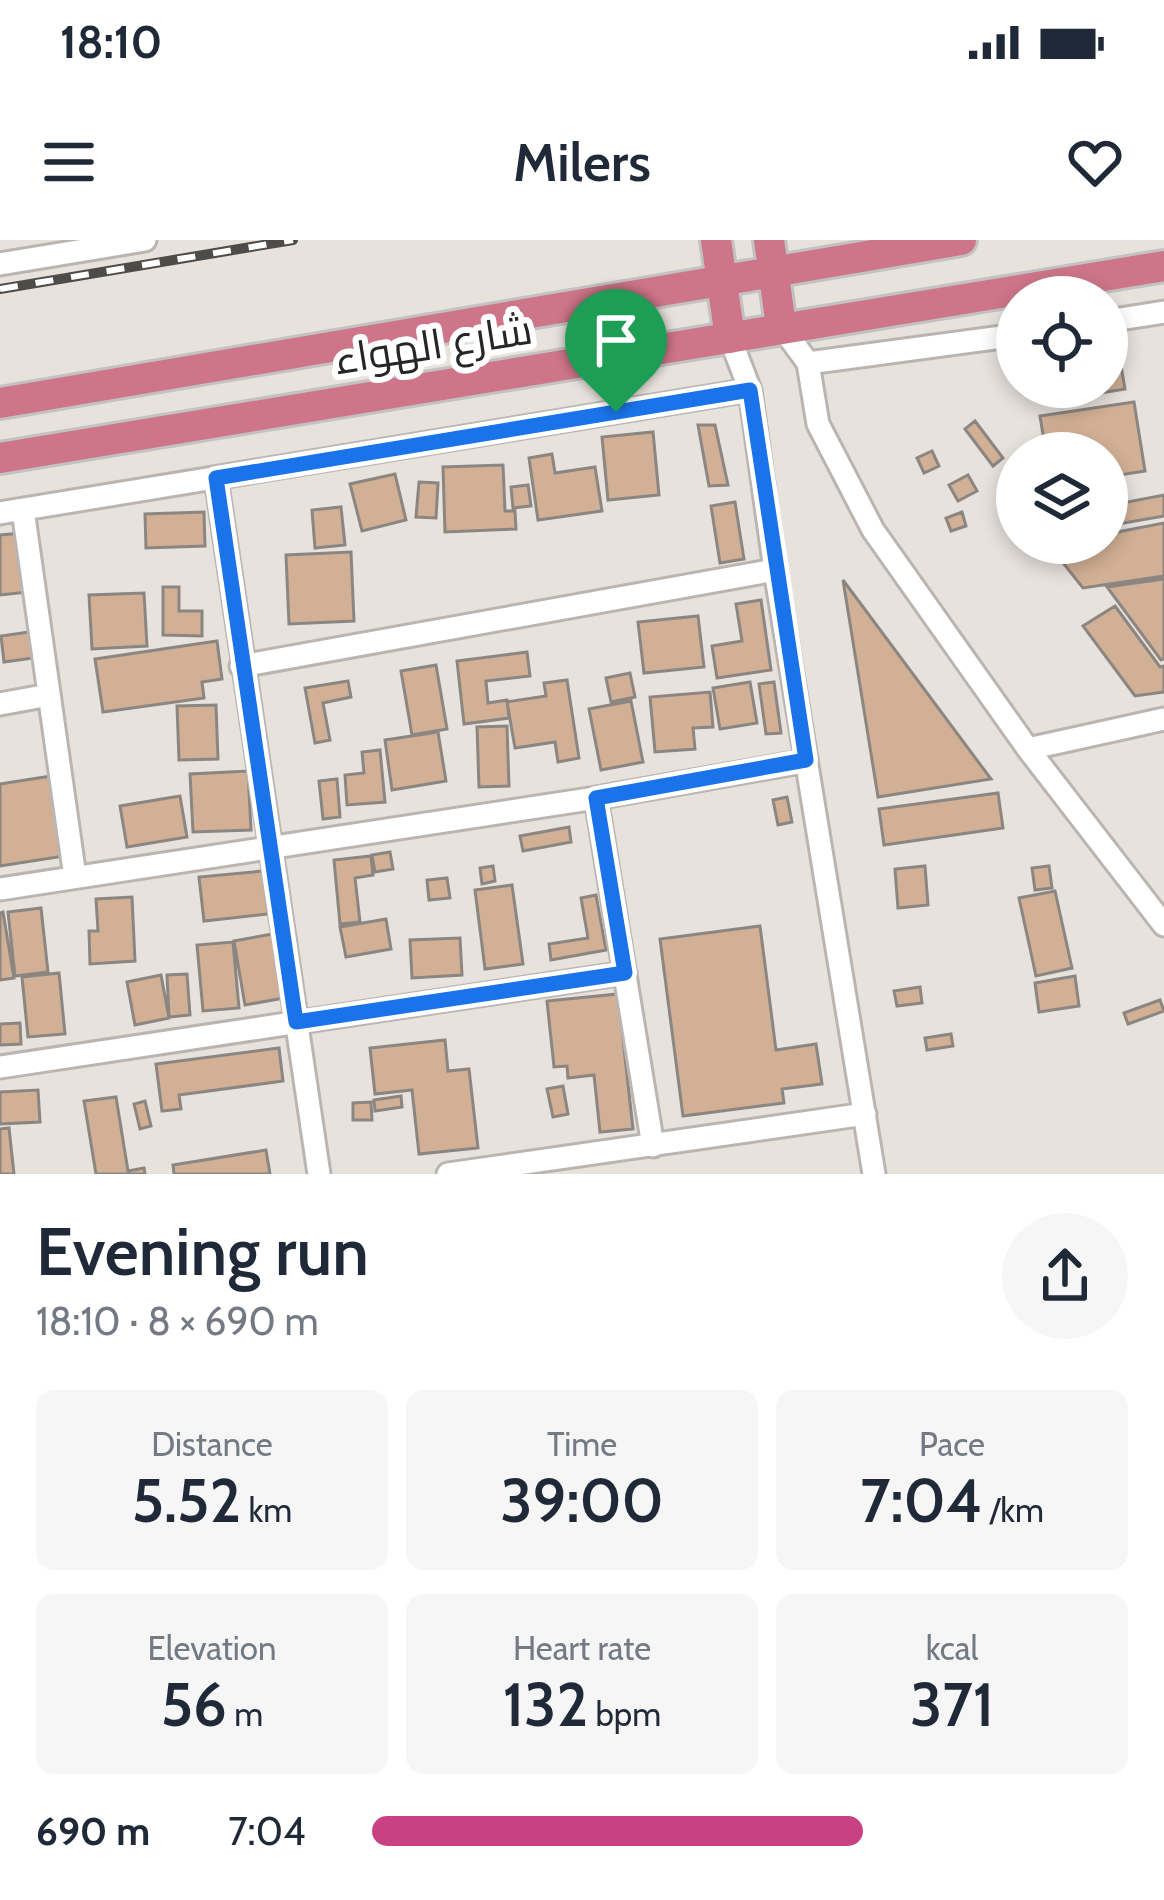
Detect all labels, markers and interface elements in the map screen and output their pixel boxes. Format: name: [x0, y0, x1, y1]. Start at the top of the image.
text: 18:10: [60, 15, 162, 69]
icon: menu: [36, 129, 102, 195]
text: Milers: [513, 129, 651, 195]
icon: heart: [1062, 129, 1128, 195]
map controls: [996, 276, 1128, 564]
button: locate: [996, 276, 1128, 408]
pin: [565, 289, 667, 412]
street label: شارع الهواء: [330, 303, 536, 387]
icon: arrive: [583, 307, 649, 373]
button: layers: [996, 432, 1128, 564]
text: Evening run: [36, 1211, 369, 1292]
button: share: [1002, 1213, 1128, 1339]
text: 18:10 · 8 × 690 m: [36, 1297, 319, 1345]
text: Distance: [151, 1424, 273, 1464]
text: Time: [547, 1424, 617, 1464]
text: Pace: [919, 1424, 985, 1464]
text: 5.52: [132, 1464, 241, 1537]
text: 39:00: [500, 1464, 664, 1537]
text: 7:04: [860, 1464, 982, 1537]
text: km: [241, 1490, 292, 1530]
text: /km: [982, 1490, 1044, 1530]
text: Elevation: [148, 1628, 276, 1668]
text: Heart rate: [513, 1628, 651, 1668]
text: kcal: [926, 1628, 978, 1668]
text: 56: [161, 1668, 227, 1741]
text: 132: [503, 1668, 588, 1741]
text: 371: [910, 1668, 994, 1741]
text: m: [227, 1694, 263, 1734]
text: bpm: [588, 1694, 661, 1734]
text: 690 m: [36, 1807, 150, 1855]
text: 7:04: [228, 1807, 306, 1855]

